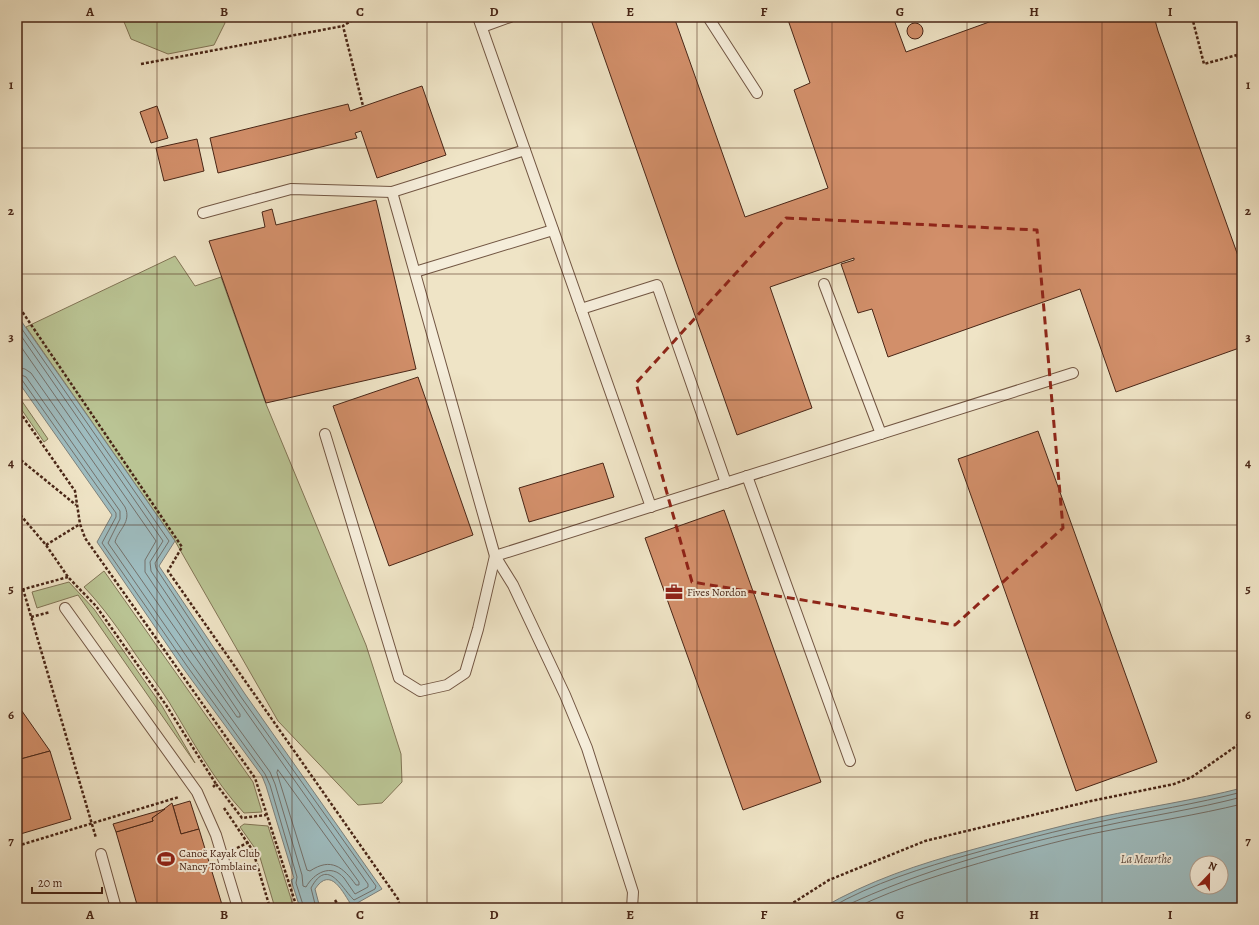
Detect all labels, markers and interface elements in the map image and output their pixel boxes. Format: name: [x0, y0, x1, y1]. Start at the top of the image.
text: A: [85, 3, 95, 20]
text: B: [220, 3, 228, 20]
text: C: [356, 3, 364, 20]
text: D: [489, 3, 499, 20]
text: E: [626, 3, 634, 20]
text: F: [761, 3, 768, 20]
text: G: [896, 3, 904, 20]
text: H: [1029, 3, 1039, 20]
text: I: [1168, 3, 1173, 20]
text: 1: [9, 76, 14, 93]
text: 1: [1246, 76, 1251, 93]
text: 2: [8, 202, 15, 219]
text: 2: [1245, 202, 1252, 219]
text: 3: [8, 328, 14, 345]
text: 3: [1245, 328, 1251, 345]
text: 4: [8, 454, 14, 471]
text: 4: [1245, 454, 1251, 471]
text: 5: [8, 580, 14, 597]
text: 5: [1245, 580, 1251, 597]
office icon: Fives Nordon: [664, 582, 684, 602]
place label: Fives Nordon: [687, 585, 746, 600]
text: 6: [8, 706, 14, 723]
text: 6: [1245, 706, 1251, 723]
text: 7: [8, 832, 14, 849]
text: 7: [1245, 832, 1251, 849]
place label: Canoë Kayak Club Nancy Tomblaine: [179, 846, 260, 874]
sports icon: Canoë Kayak Club Nancy Tomblaine: [156, 849, 176, 869]
water label: La Meurthe: [1121, 851, 1172, 867]
north arrow: [1189, 855, 1229, 895]
text: N: [1206, 858, 1219, 875]
scale bar: [32, 869, 102, 895]
text: 20 m: [38, 875, 62, 891]
text: A: [85, 906, 95, 923]
text: B: [220, 906, 228, 923]
text: C: [356, 906, 364, 923]
text: D: [489, 906, 499, 923]
text: E: [626, 906, 634, 923]
text: F: [761, 906, 768, 923]
text: G: [896, 906, 904, 923]
text: H: [1029, 906, 1039, 923]
text: I: [1168, 906, 1173, 923]

